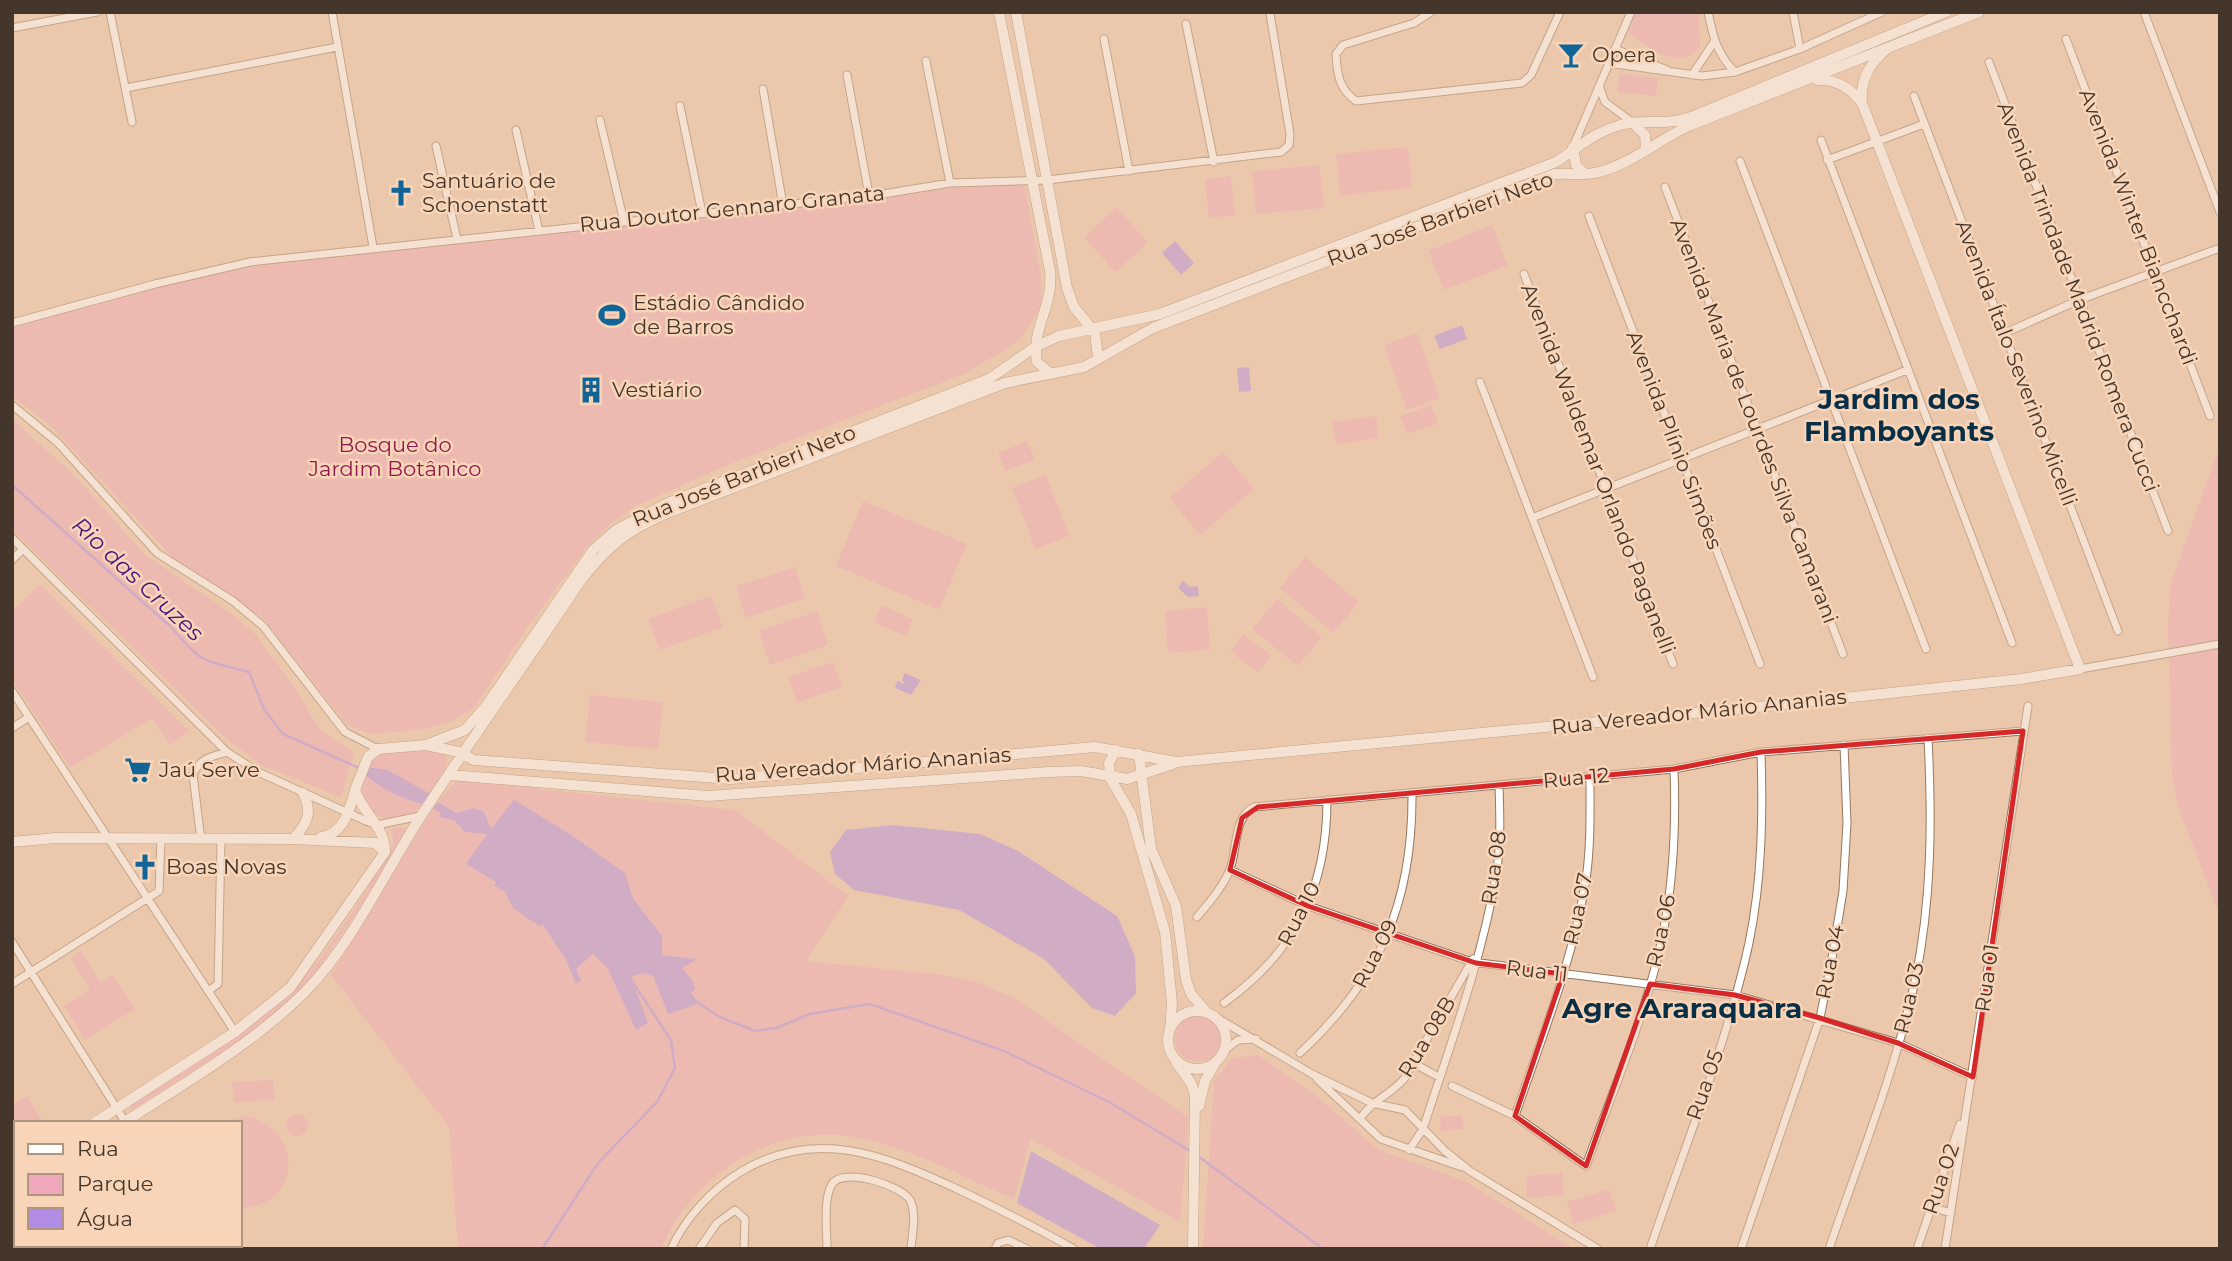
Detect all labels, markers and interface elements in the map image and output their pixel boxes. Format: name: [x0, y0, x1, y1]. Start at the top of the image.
bar icon: Opera: [1556, 40, 1586, 70]
place label: Opera: [1592, 42, 1657, 67]
street label: Avenida Winter Biancchardi: [2074, 85, 2203, 368]
street label: Avenida Trindade Madrid Romera Cucci: [1992, 98, 2165, 495]
street label: Rua José Barbieri Neto: [1323, 166, 1556, 271]
place label: Santuário de Schoenstatt: [422, 168, 556, 217]
church icon: Santuário de Schoenstatt: [386, 178, 416, 208]
street label: Rua Doutor Gennaro Granata: [578, 180, 886, 237]
street label: Avenida Maria de Lourdes Silva Camarani: [1665, 215, 1844, 627]
street label: Avenida Ítalo Severino Micelli: [1950, 216, 2083, 509]
street label: Avenida Waldemar Orlando Paganelli: [1516, 280, 1681, 658]
place label: Estádio Cândido de Barros: [633, 290, 805, 339]
sports icon: Estádio Cândido de Barros: [597, 300, 627, 330]
street label: Avenida Plínio Simões: [1621, 327, 1728, 553]
building icon: Vestiário: [576, 375, 606, 405]
place label: Vestiário: [612, 377, 702, 402]
district label: Jardim dos Flamboyants: [1804, 382, 1994, 448]
street label: Rua José Barbieri Neto: [628, 419, 859, 532]
park label: Bosque do Jardim Botânico: [308, 432, 481, 481]
water label: Rio das Cruzes: [66, 511, 210, 647]
street label: Rua Vereador Mário Ananias: [1550, 684, 1848, 739]
street label: Rua Vereador Mário Ananias: [714, 742, 1012, 787]
supermarket icon: Jaú Serve: [123, 755, 153, 785]
place label: Jaú Serve: [158, 757, 260, 782]
street label: Rua 12: [1542, 762, 1610, 793]
street label: Rua 08: [1476, 829, 1511, 907]
church icon: Boas Novas: [130, 852, 160, 882]
place label: Boas Novas: [166, 854, 287, 879]
street label: Rua 07: [1558, 870, 1597, 947]
street label: Rua 10: [1272, 878, 1325, 950]
street label: Rua 06: [1641, 892, 1680, 970]
street label: Rua 09: [1347, 915, 1402, 992]
street label: Rua 04: [1810, 923, 1849, 1001]
street label: Rua 01: [1969, 942, 2004, 1014]
street label: Rua 11: [1505, 954, 1570, 987]
street label: Rua 03: [1888, 960, 1929, 1036]
district label: Agre Araraquara: [1561, 991, 1802, 1025]
street label: Rua 08B: [1393, 992, 1461, 1082]
street label: Rua 05: [1681, 1046, 1728, 1123]
legend: [14, 1121, 242, 1247]
text: Rua: [77, 1136, 119, 1161]
street label: Rua 02: [1917, 1140, 1964, 1217]
text: Parque: [77, 1171, 153, 1196]
text: Água: [77, 1206, 133, 1231]

